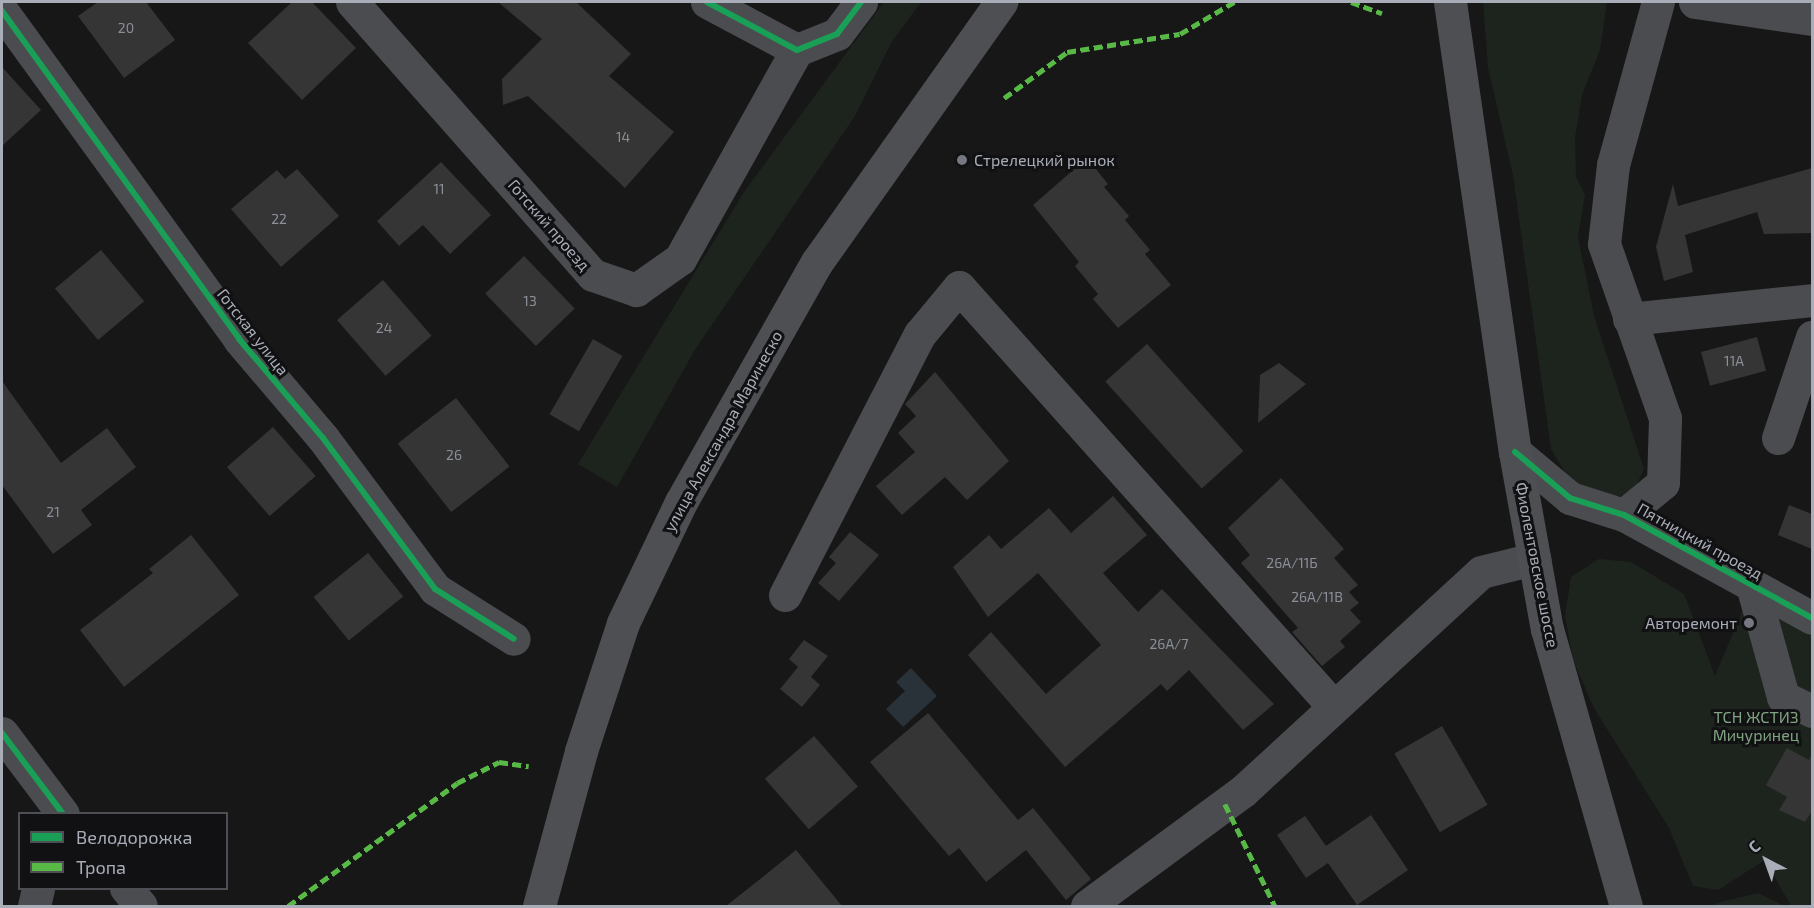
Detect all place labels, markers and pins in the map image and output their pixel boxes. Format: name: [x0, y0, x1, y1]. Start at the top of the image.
place label: Стрелецкий рынок: [974, 150, 1115, 170]
marker: Стрелецкий рынок: [955, 153, 969, 167]
place label: Авторемонт: [1645, 613, 1737, 633]
marker: Авторемонт: [1742, 616, 1756, 630]

